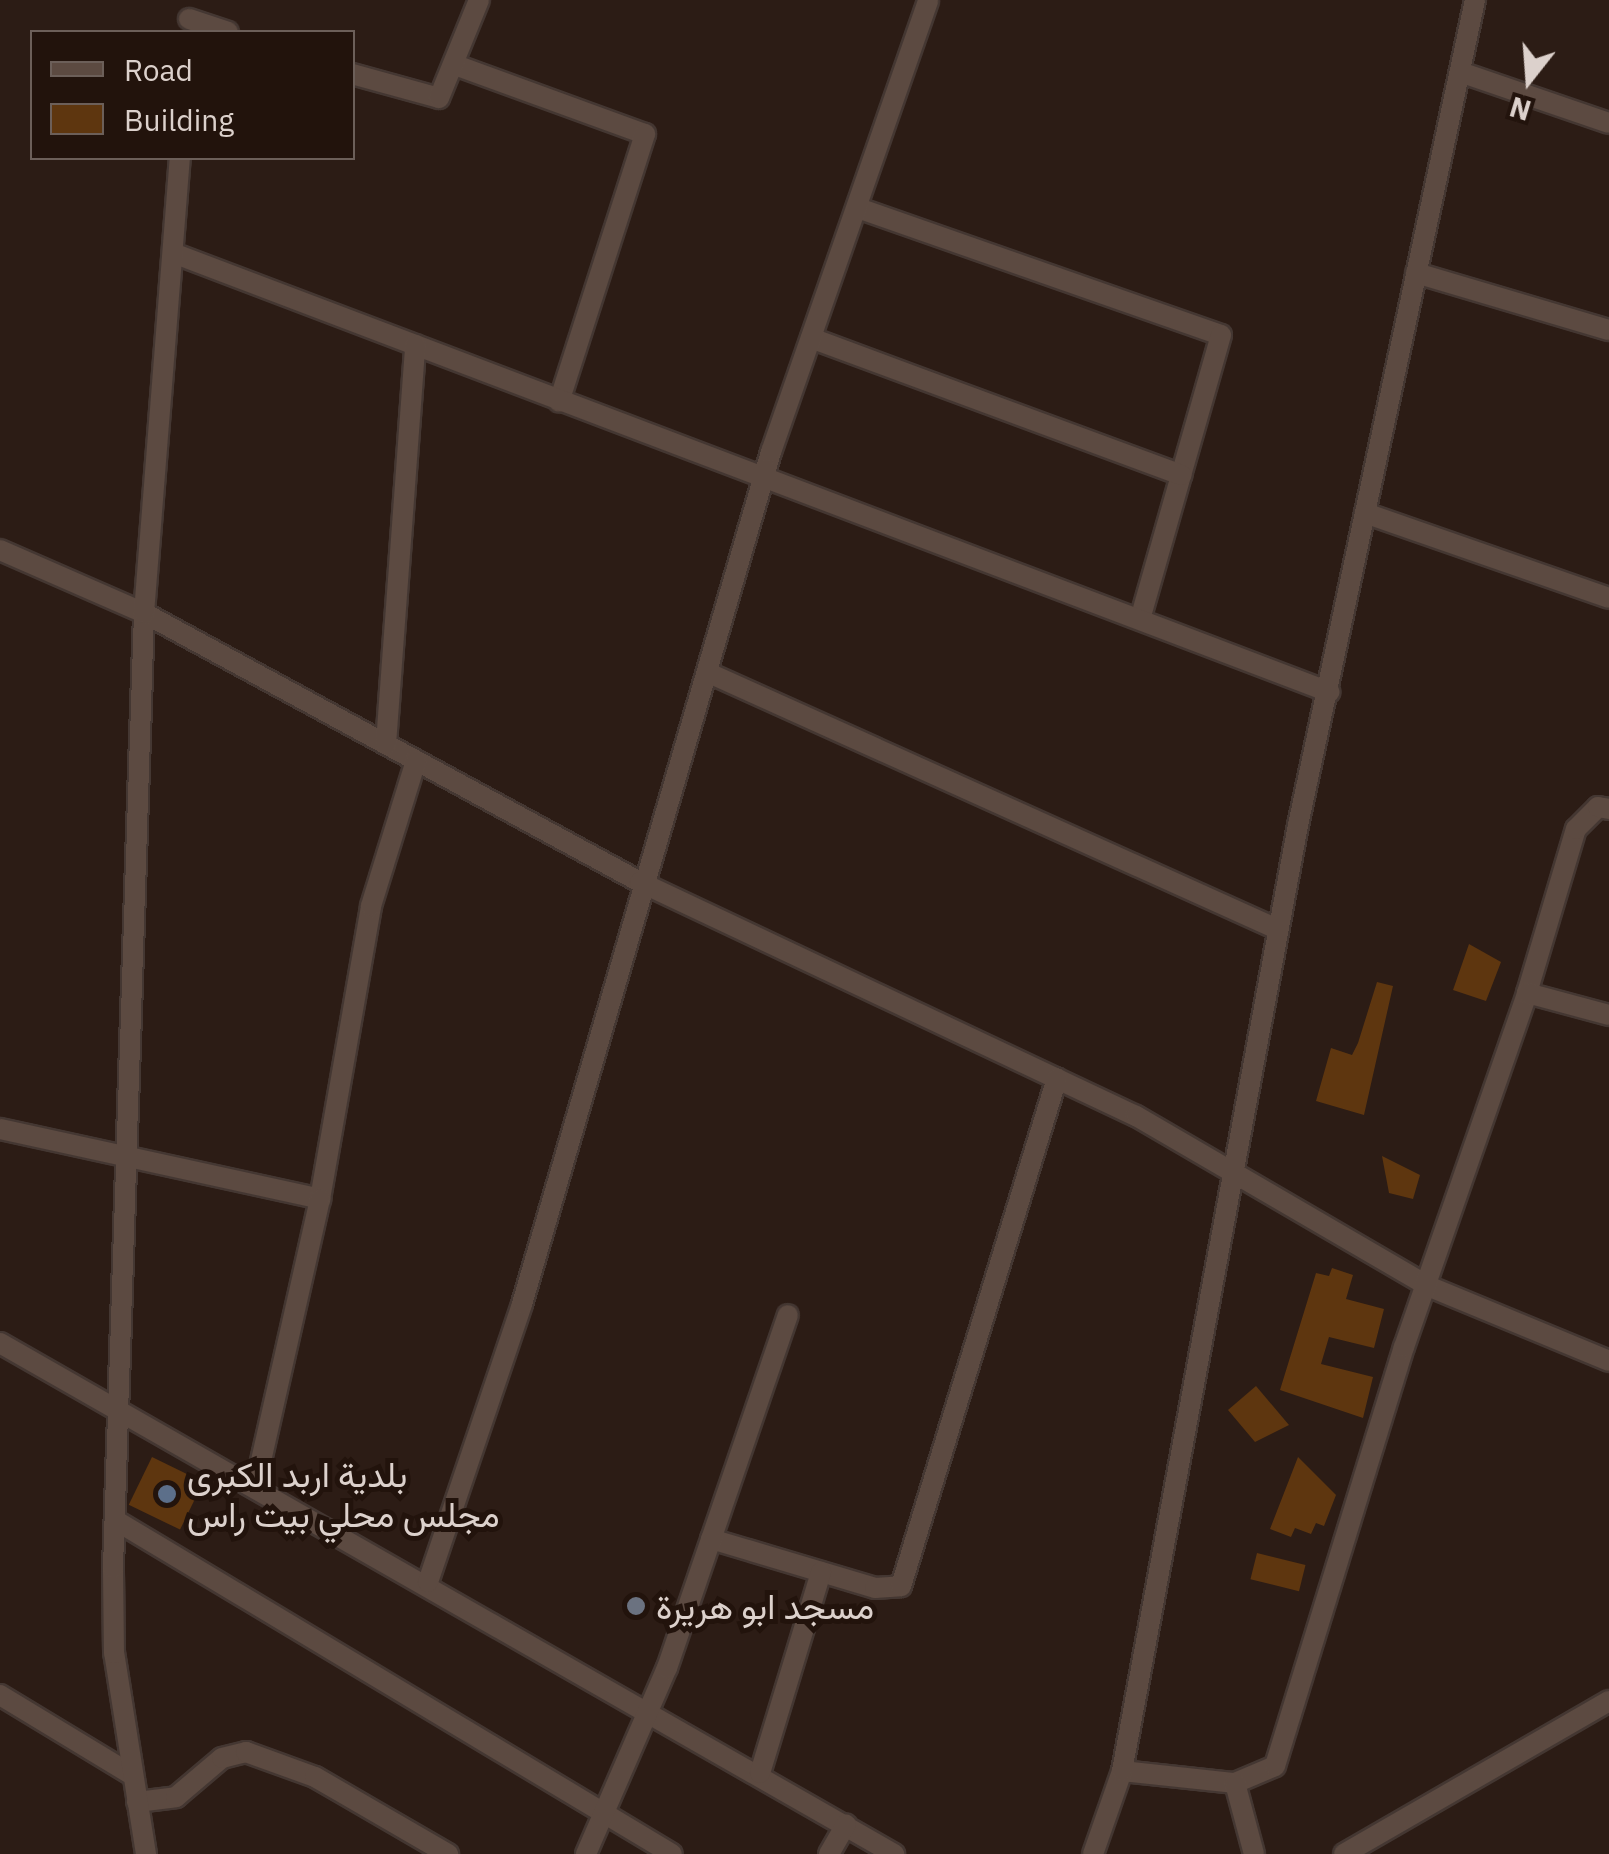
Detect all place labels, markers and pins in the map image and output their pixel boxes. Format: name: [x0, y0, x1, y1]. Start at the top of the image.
place label: بلدية اربد الكبرى مجلس محلي بيت راس: [187, 1453, 500, 1535]
marker: بلدية اربد الكبرى مجلس محلي بيت راس: [156, 1483, 178, 1505]
place label: مسجد ابو هريرة: [656, 1585, 874, 1627]
marker: مسجد ابو هريرة: [625, 1595, 647, 1617]

